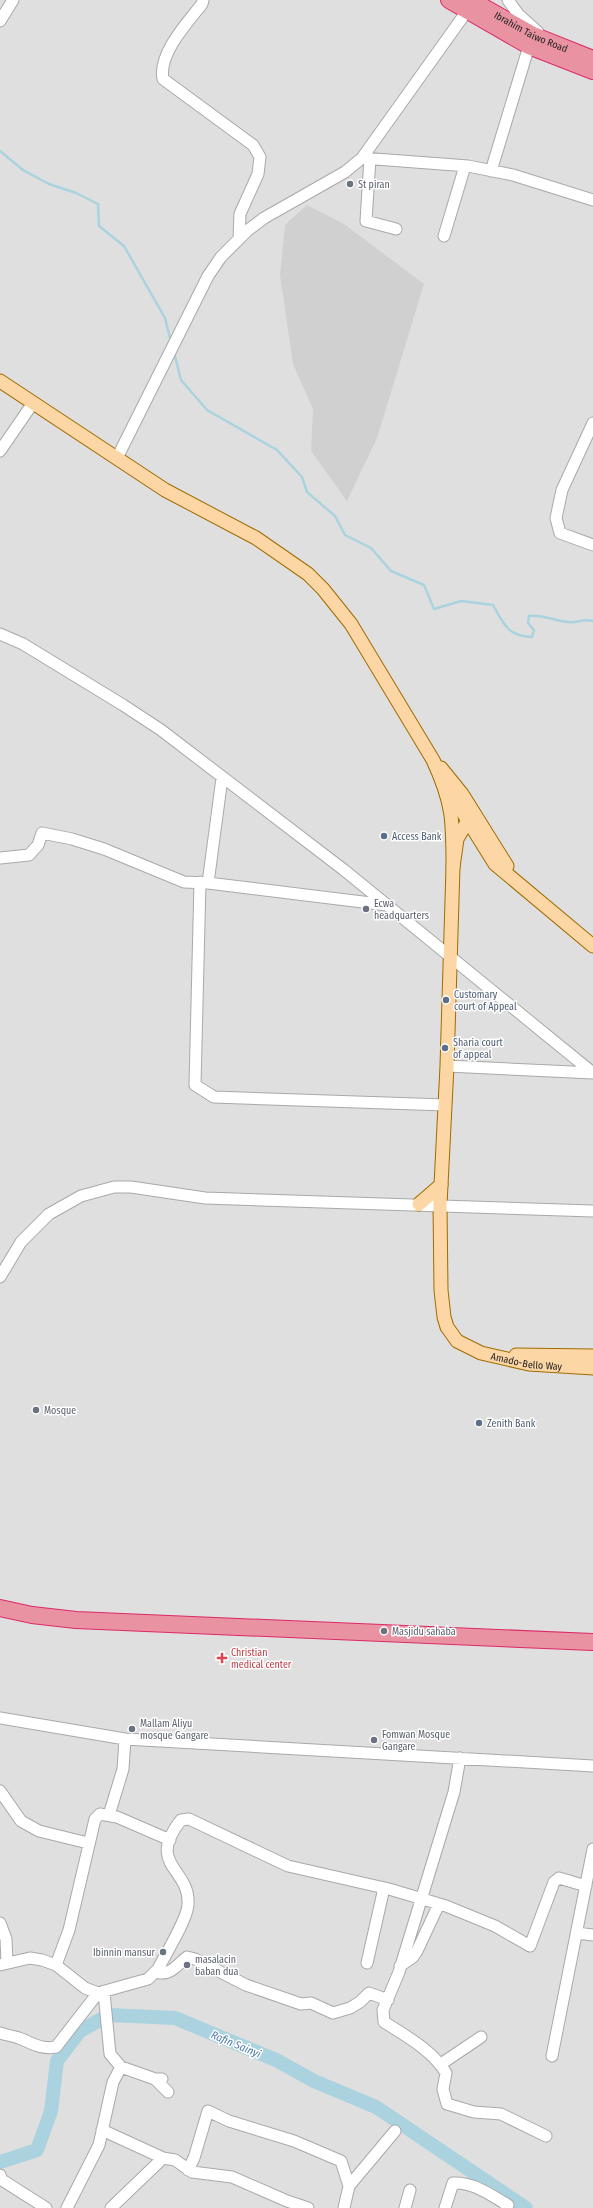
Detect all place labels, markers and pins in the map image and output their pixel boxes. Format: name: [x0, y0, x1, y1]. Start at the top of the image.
marker: St piran: [345, 179, 355, 189]
place label: St piran: [358, 179, 390, 191]
marker: Access Bank: [379, 831, 389, 841]
place label: Access Bank: [392, 831, 442, 843]
place label: Ecwa headquarters: [374, 898, 429, 922]
marker: Ecwa headquarters: [361, 904, 371, 914]
place label: Customary court of Appeal: [454, 989, 517, 1013]
marker: Customary court of Appeal: [441, 995, 451, 1005]
place label: Sharia court of appeal: [453, 1037, 503, 1061]
marker: Sharia court of appeal: [440, 1043, 450, 1053]
marker: Mosque: [31, 1405, 41, 1415]
place label: Mosque: [44, 1405, 76, 1417]
marker: Zenith Bank: [474, 1418, 484, 1428]
place label: Zenith Bank: [487, 1418, 536, 1430]
marker: Masjidu sahaba: [379, 1626, 389, 1636]
place label: Masjidu sahaba: [392, 1626, 456, 1638]
place label: Christian medical center: [231, 1647, 292, 1671]
marker: Christian medical center: [216, 1652, 228, 1664]
place label: Mallam Aliyu mosque Gangare: [140, 1718, 209, 1742]
marker: Mallam Aliyu mosque Gangare: [127, 1724, 137, 1734]
place label: Fomwan Mosque Gangare: [382, 1729, 450, 1753]
marker: Fomwan Mosque Gangare: [369, 1735, 379, 1745]
place label: Ibinnin mansur: [93, 1947, 155, 1959]
marker: Ibinnin mansur: [158, 1947, 168, 1957]
place label: masalacin baban dua: [195, 1954, 238, 1978]
marker: masalacin baban dua: [182, 1960, 192, 1970]

